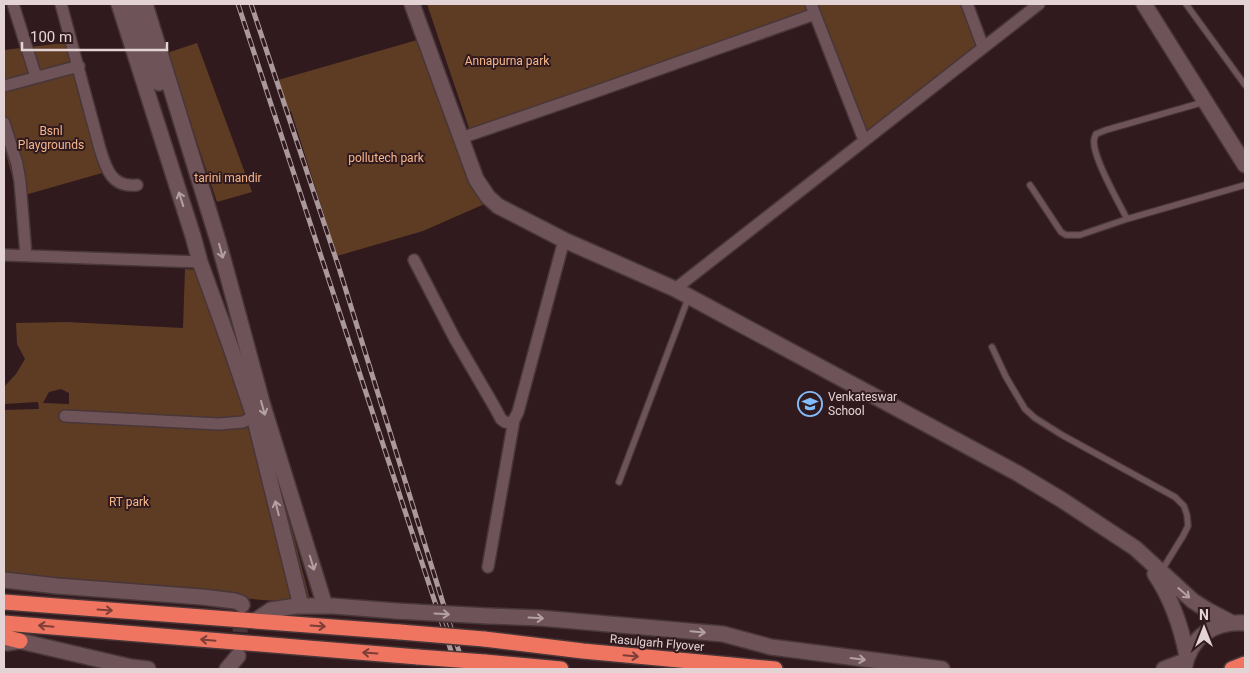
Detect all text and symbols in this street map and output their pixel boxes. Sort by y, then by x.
scale bar [22,20,168,52]
text: 100 m [30,28,72,46]
park label: Annapurna park [465,54,550,68]
park label: Bsnl Playgrounds [18,124,84,152]
park label: pollutech park [348,151,425,165]
park label: tarini mandir [194,171,262,185]
one-way arrow [176,192,186,208]
one-way arrow [217,243,226,259]
place label: Venkateswar School [828,390,897,418]
school or university icon: Venkateswar School [797,391,823,417]
one-way arrow [259,400,269,416]
park label: RT park [109,495,150,509]
one-way arrow [272,500,281,516]
one-way arrow [307,555,317,571]
one-way arrow [1177,587,1190,598]
north arrow [1179,603,1229,653]
one-way arrow [96,605,112,614]
text: N [1199,607,1209,623]
one-way arrow [433,609,449,618]
one-way arrow [528,614,544,623]
one-way arrow [310,621,326,630]
one-way arrow [38,622,54,631]
one-way arrow [690,627,706,636]
street label: Rasulgarh Flyover [609,632,705,654]
one-way arrow [200,635,216,644]
one-way arrow [362,648,378,658]
one-way arrow [623,651,639,660]
one-way arrow [850,654,866,664]

